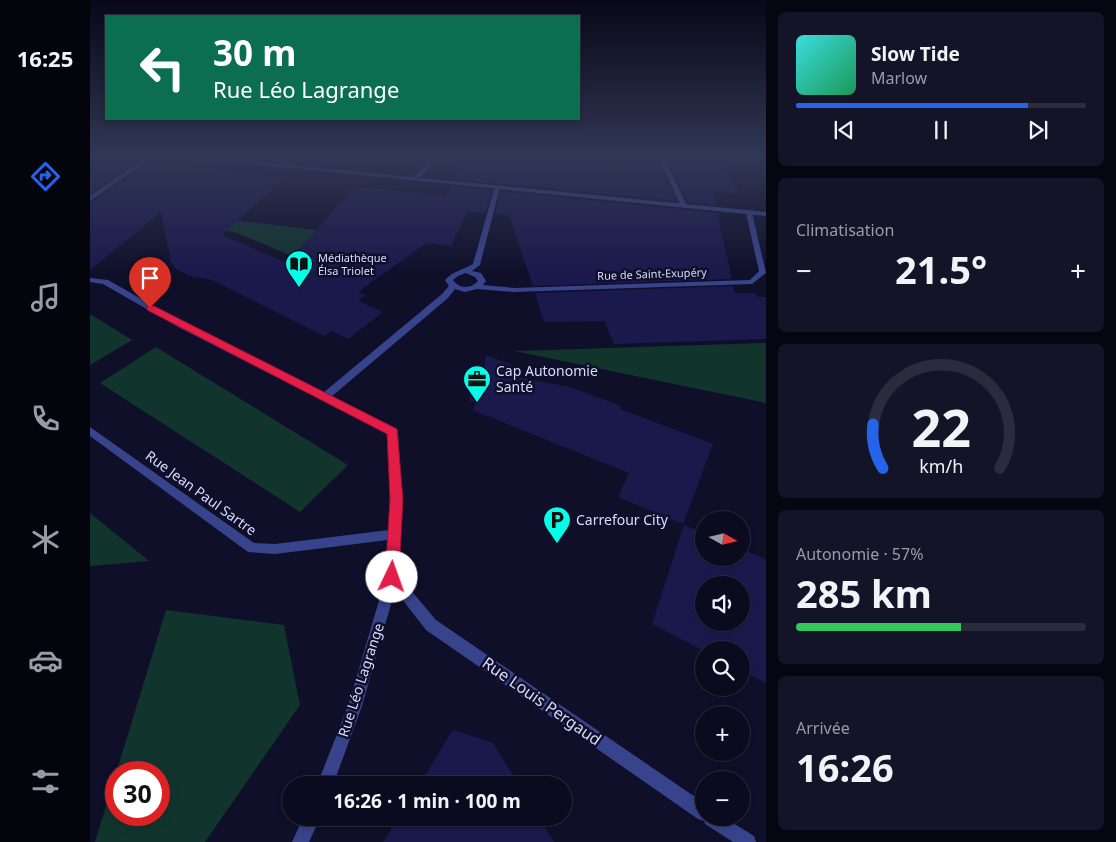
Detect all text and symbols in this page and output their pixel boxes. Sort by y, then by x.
text: 30 m [213,29,296,76]
icon: left [130,35,195,100]
text: Slow Tide [871,41,960,67]
text: 16:25 [17,43,73,73]
text: Marlow [871,67,927,89]
text: Rue Léo Lagrange [213,74,399,104]
icon: previous [830,116,858,144]
icon: pause [927,116,955,144]
icon: next [1024,116,1052,144]
icon: directions [28,159,63,194]
text: Climatisation [796,219,894,241]
text: 21.5° [895,243,987,295]
library icon: Médiathèque Élsa Triolet [284,249,314,288]
place label: Médiathèque Élsa Triolet [318,250,387,278]
text: − [796,251,812,289]
text: + [1070,251,1086,289]
pin [129,257,171,308]
icon: arrive [136,264,164,292]
street label: Rue de Saint-Exupéry [597,264,707,283]
icon: music [28,280,63,315]
place label: Cap Autonomie Santé [496,361,598,396]
office icon: Cap Autonomie Santé [462,364,492,403]
text: 22 [911,391,971,462]
icon: phone [28,401,63,436]
street label: Rue Jean Paul Sartre [142,446,261,539]
text: km/h [919,454,963,478]
parking icon: Carrefour City [542,505,572,544]
place label: Carrefour City [576,510,669,529]
north arrow [695,511,750,566]
map controls [695,511,750,826]
icon: climate [28,522,63,557]
text: Autonomie · 57% [796,543,923,565]
position arrow [365,550,417,602]
text: 285 km [796,567,932,619]
button: sound [695,576,750,631]
street label: Rue Léo Lagrange [333,620,388,739]
button: search [695,641,750,696]
icon: car [28,643,63,678]
street label: Rue Louis Pergaud [478,652,606,750]
button: + [695,706,750,761]
text: Arrivée [796,717,850,739]
text: 16:26 [796,741,894,793]
speed limit sign: 30 [105,761,170,826]
icon: filters [28,764,63,799]
button: − [695,771,750,826]
text: 16:26 · 1 min · 100 m [333,788,521,814]

